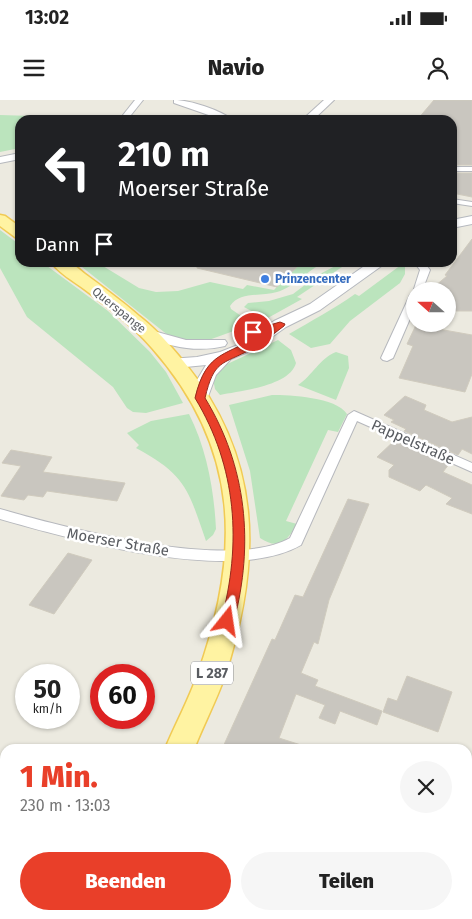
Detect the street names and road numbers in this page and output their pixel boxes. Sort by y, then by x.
street label: Querspange [89,284,149,336]
street label: Pappelstraße [369,416,457,468]
street label: Moerser Straße [66,524,170,560]
road number: L 287 [191,662,233,684]

